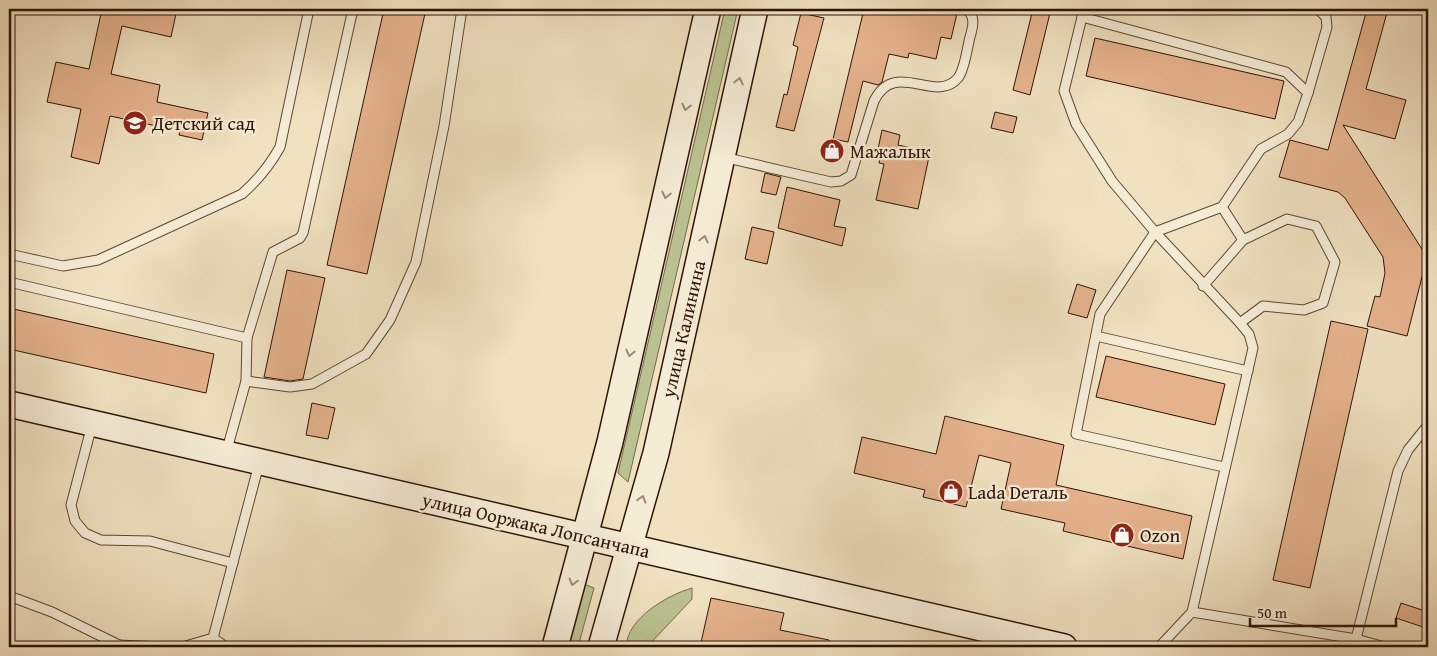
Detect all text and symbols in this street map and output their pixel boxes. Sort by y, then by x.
one-way arrow [734,76,744,85]
one-way arrow [681,103,692,112]
place label: Детский сад [151,109,255,137]
school or university icon: Детский сад [122,110,148,136]
place label: Мажалык [850,137,931,165]
shop icon: Мажалык [819,138,845,164]
one-way arrow [661,190,672,199]
one-way arrow [698,235,709,244]
street label: улица Калинина [653,257,712,401]
one-way arrow [625,349,636,358]
place label: Lada Dеталь [968,478,1068,506]
shop icon: Lada Dеталь [938,479,964,505]
street label: улица Ооржака Лопсанчапа [418,485,653,565]
one-way arrow [637,496,647,504]
place label: Ozon [1140,521,1181,549]
shop icon: Ozon [1109,522,1135,548]
one-way arrow [568,578,578,586]
scale bar [1250,596,1396,628]
text: 50 m [1257,602,1288,623]

